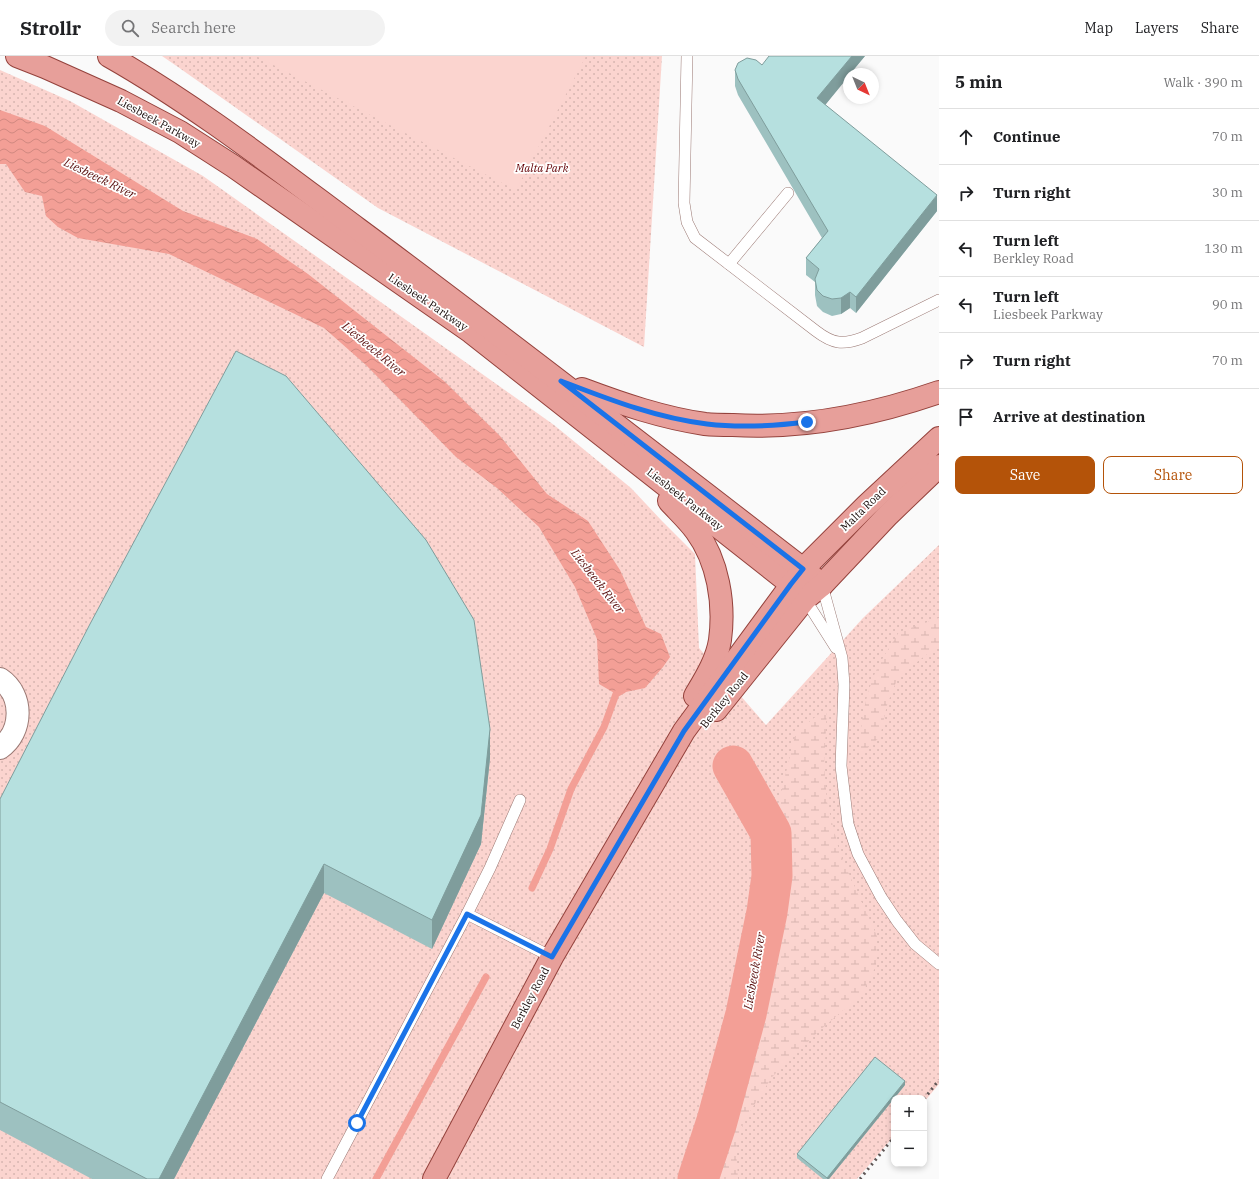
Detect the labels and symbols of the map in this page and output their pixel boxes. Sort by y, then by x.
north arrow [843,68,879,104]
street label: Liesbeek Parkway [115,93,203,151]
water label: Liesbeeck River [61,154,139,202]
park label: Malta Park [515,161,569,175]
street label: Liesbeek Parkway [386,270,471,334]
water label: Liesbeeck River [339,318,409,380]
route end [798,413,816,431]
street label: Liesbeek Parkway [644,465,726,533]
street label: Malta Road [837,484,889,534]
water label: Liesbeeck River [567,545,628,617]
street label: Berkley Road [697,669,751,731]
water label: Liesbeeck River [740,931,768,1012]
street label: Berkley Road [508,964,552,1031]
route start [348,1114,366,1132]

